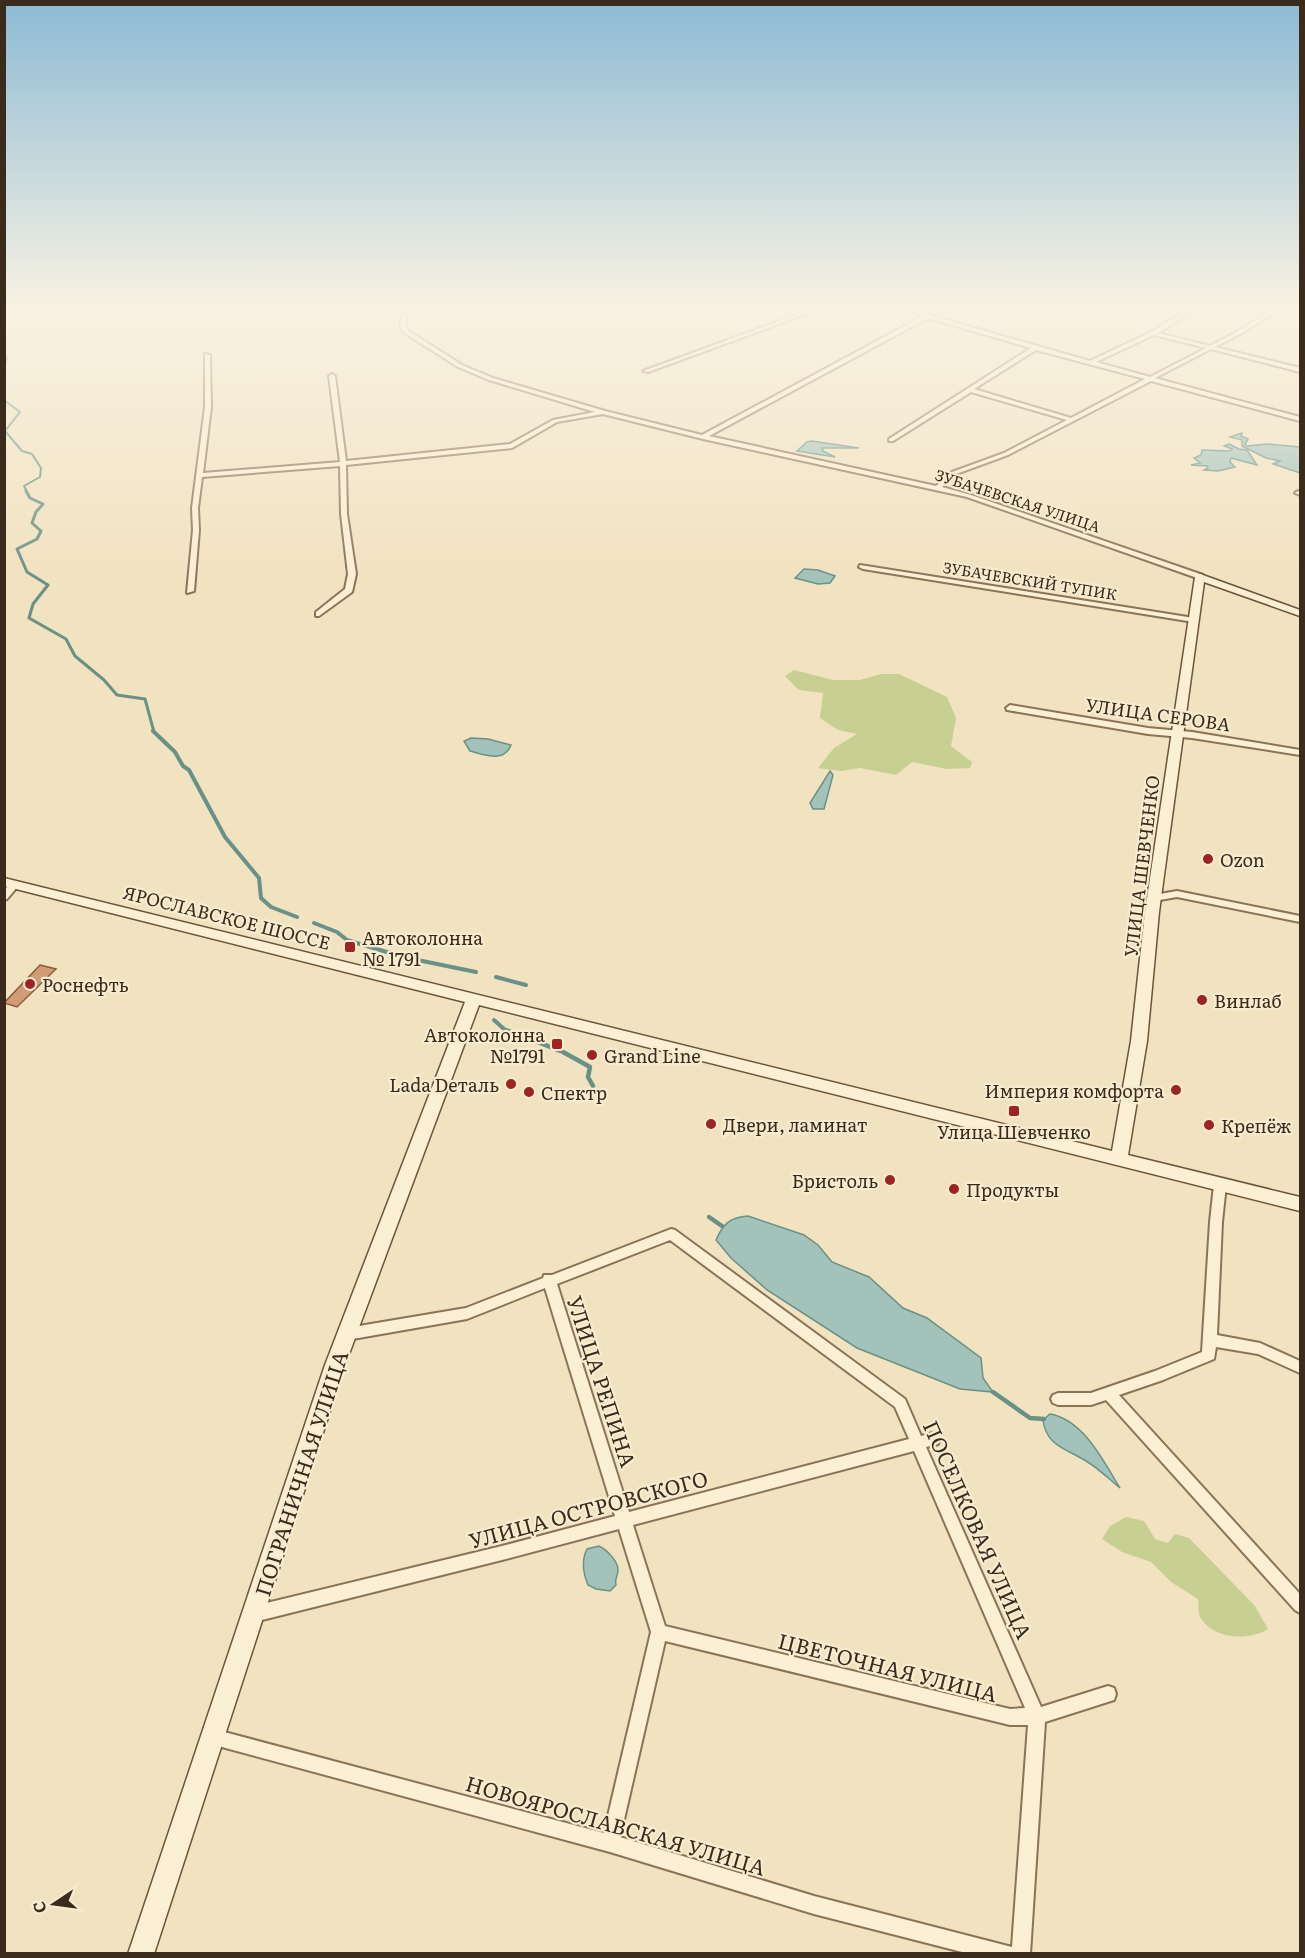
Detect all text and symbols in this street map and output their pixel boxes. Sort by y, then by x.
street label: ЗУБАЧЕВСКАЯ УЛИЦА [933,462,1103,538]
street label: ЗУБАЧЕВСКИЙ ТУПИК [942,555,1119,605]
street label: УЛИЦА СЕРОВА [1084,690,1232,738]
street label: УЛИЦА ШЕВЧЕНКО [1116,774,1166,958]
place label: Ozon [1220,846,1265,873]
marker: Ozon [1201,852,1215,866]
street label: ЯРОСЛАВСКОЕ ШОССЕ [120,878,334,956]
place label: Автоколонна № 1791 [362,924,483,972]
marker: Автоколонна № 1791 [343,940,357,954]
place label: Роснефть [42,971,129,998]
marker: Роснефть [23,977,37,991]
place label: Винлаб [1214,987,1282,1014]
marker: Винлаб [1195,993,1209,1007]
place label: Автоколонна №1791 [424,1021,545,1069]
marker: Автоколонна №1791 [550,1037,564,1051]
place label: Grand Line [604,1042,701,1069]
marker: Grand Line [585,1048,599,1062]
place label: Lada Dеталь [389,1071,499,1098]
marker: Lada Dеталь [504,1077,518,1091]
place label: Империя комфорта [985,1077,1164,1104]
place label: Спектр [541,1079,607,1106]
marker: Империя комфорта [1169,1083,1183,1097]
marker: Спектр [522,1085,536,1099]
marker: Улица Шевченко [1007,1104,1021,1118]
place label: Двери, ламинат [723,1111,868,1138]
place label: Крепёж [1221,1112,1292,1139]
marker: Двери, ламинат [704,1117,718,1131]
place label: Улица Шевченко [937,1118,1091,1145]
marker: Крепёж [1202,1118,1216,1132]
place label: Бристоль [792,1167,878,1194]
marker: Бристоль [883,1173,897,1187]
place label: Продукты [966,1176,1059,1203]
marker: Продукты [947,1182,961,1196]
street label: УЛИЦА РЕПИНА [561,1291,646,1471]
street label: ПОГРАНИЧНАЯ УЛИЦА [246,1346,355,1600]
street label: ПОСЕЛКОВАЯ УЛИЦА [917,1415,1041,1644]
street label: УЛИЦА ОСТРОВСКОГО [465,1461,711,1555]
street label: ЦВЕТОЧНАЯ УЛИЦА [775,1624,1001,1708]
street label: НОВОЯРОСЛАВСКАЯ УЛИЦА [462,1766,770,1882]
north arrow [24,1874,84,1934]
text: С [25,1899,51,1916]

